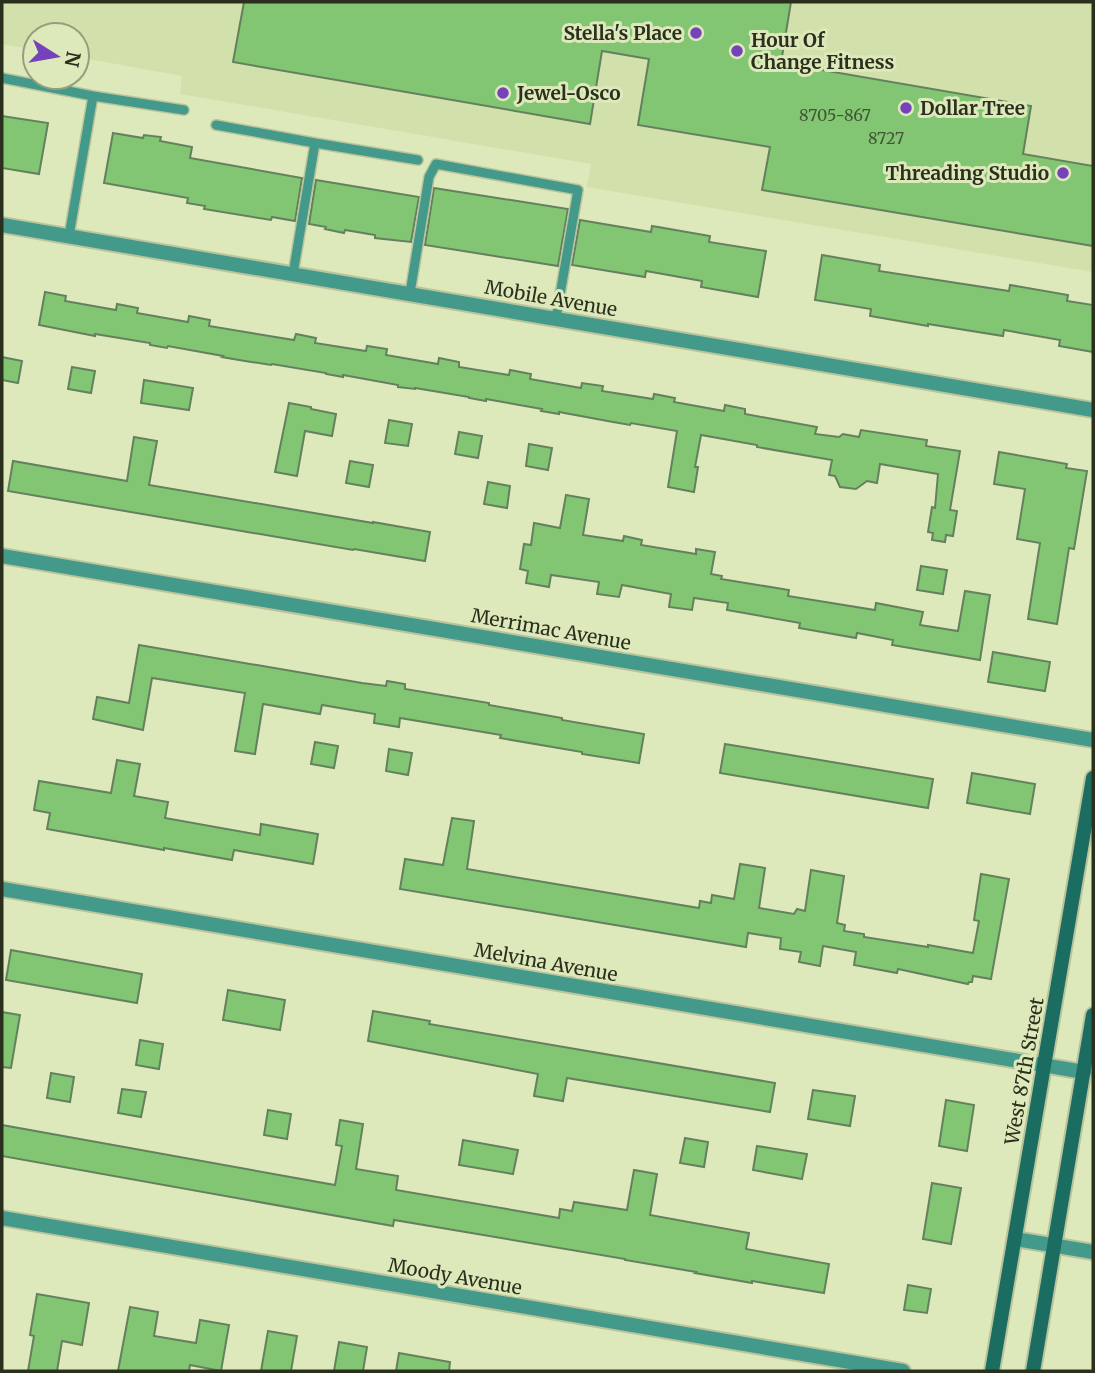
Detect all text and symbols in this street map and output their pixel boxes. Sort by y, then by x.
north arrow [21,21,91,91]
place label: Stella's Place [564,21,682,45]
marker: Stella's Place [688,25,704,41]
place label: Hour Of Change Fitness [751,28,895,74]
marker: Hour Of Change Fitness [729,43,745,59]
text: N [59,50,86,69]
place label: Jewel-Osco [516,81,621,105]
marker: Jewel-Osco [495,85,511,101]
place label: Dollar Tree [920,96,1025,120]
marker: Dollar Tree [898,100,914,116]
house number: 8705-867 [799,105,871,125]
house number: 8727 [868,128,904,148]
place label: Threading Studio [886,161,1049,185]
marker: Threading Studio [1055,165,1071,181]
street label: Mobile Avenue [483,275,619,321]
street label: Merrimac Avenue [469,603,633,655]
street label: Melvina Avenue [472,938,620,986]
street label: West 87th Street [999,995,1049,1148]
street label: Moody Avenue [386,1252,524,1300]

